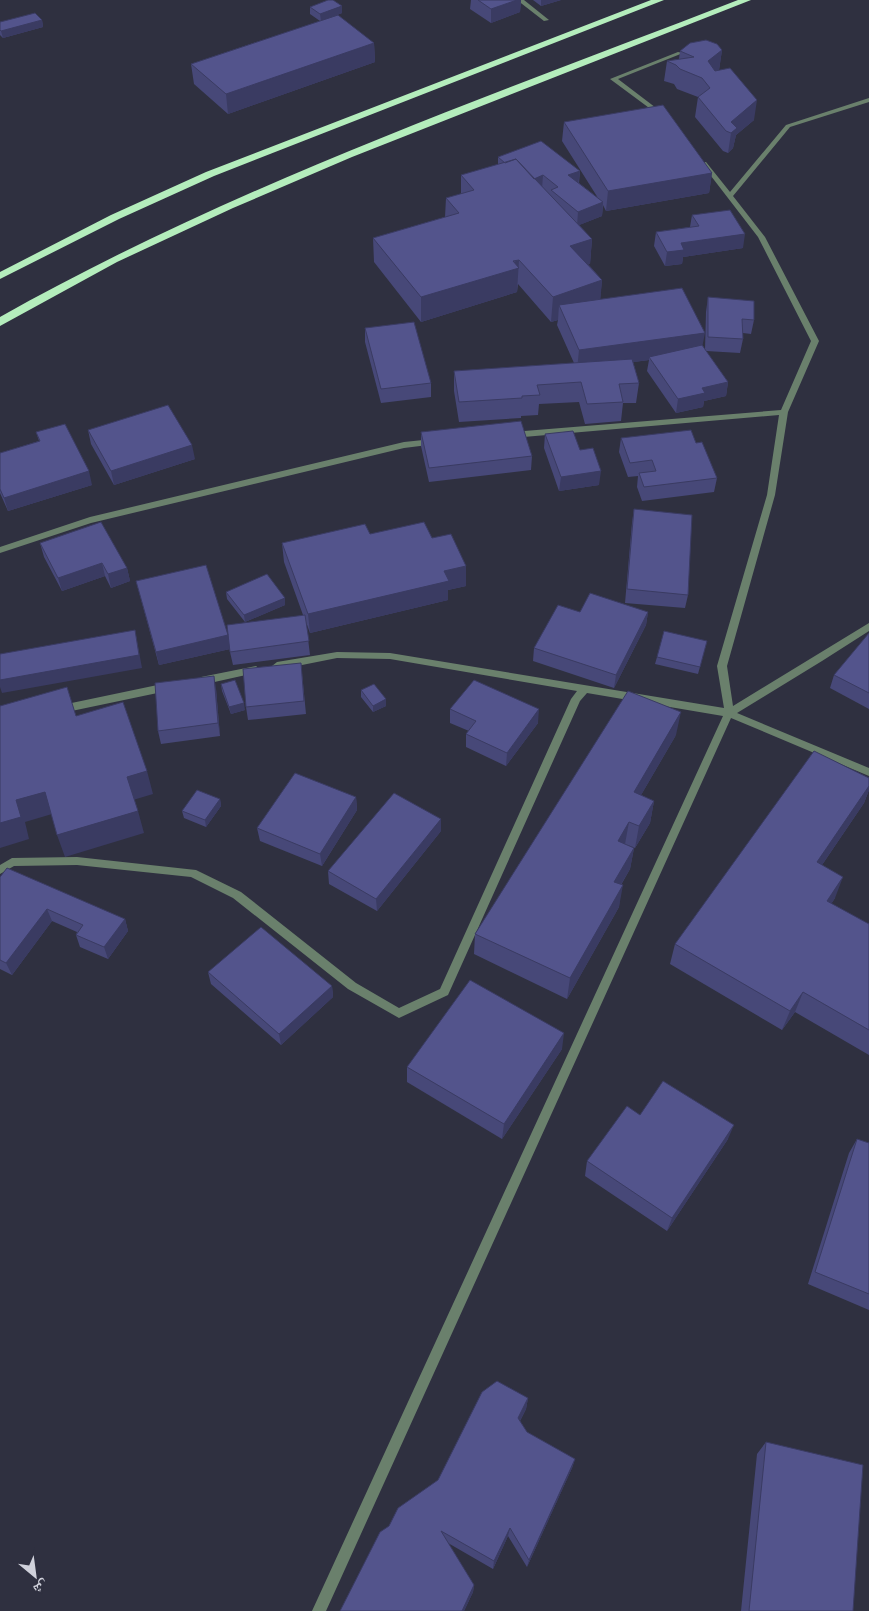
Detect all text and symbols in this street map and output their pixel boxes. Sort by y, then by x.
north arrow [10,1551,60,1601]
text: ش [30,1576,52,1599]

